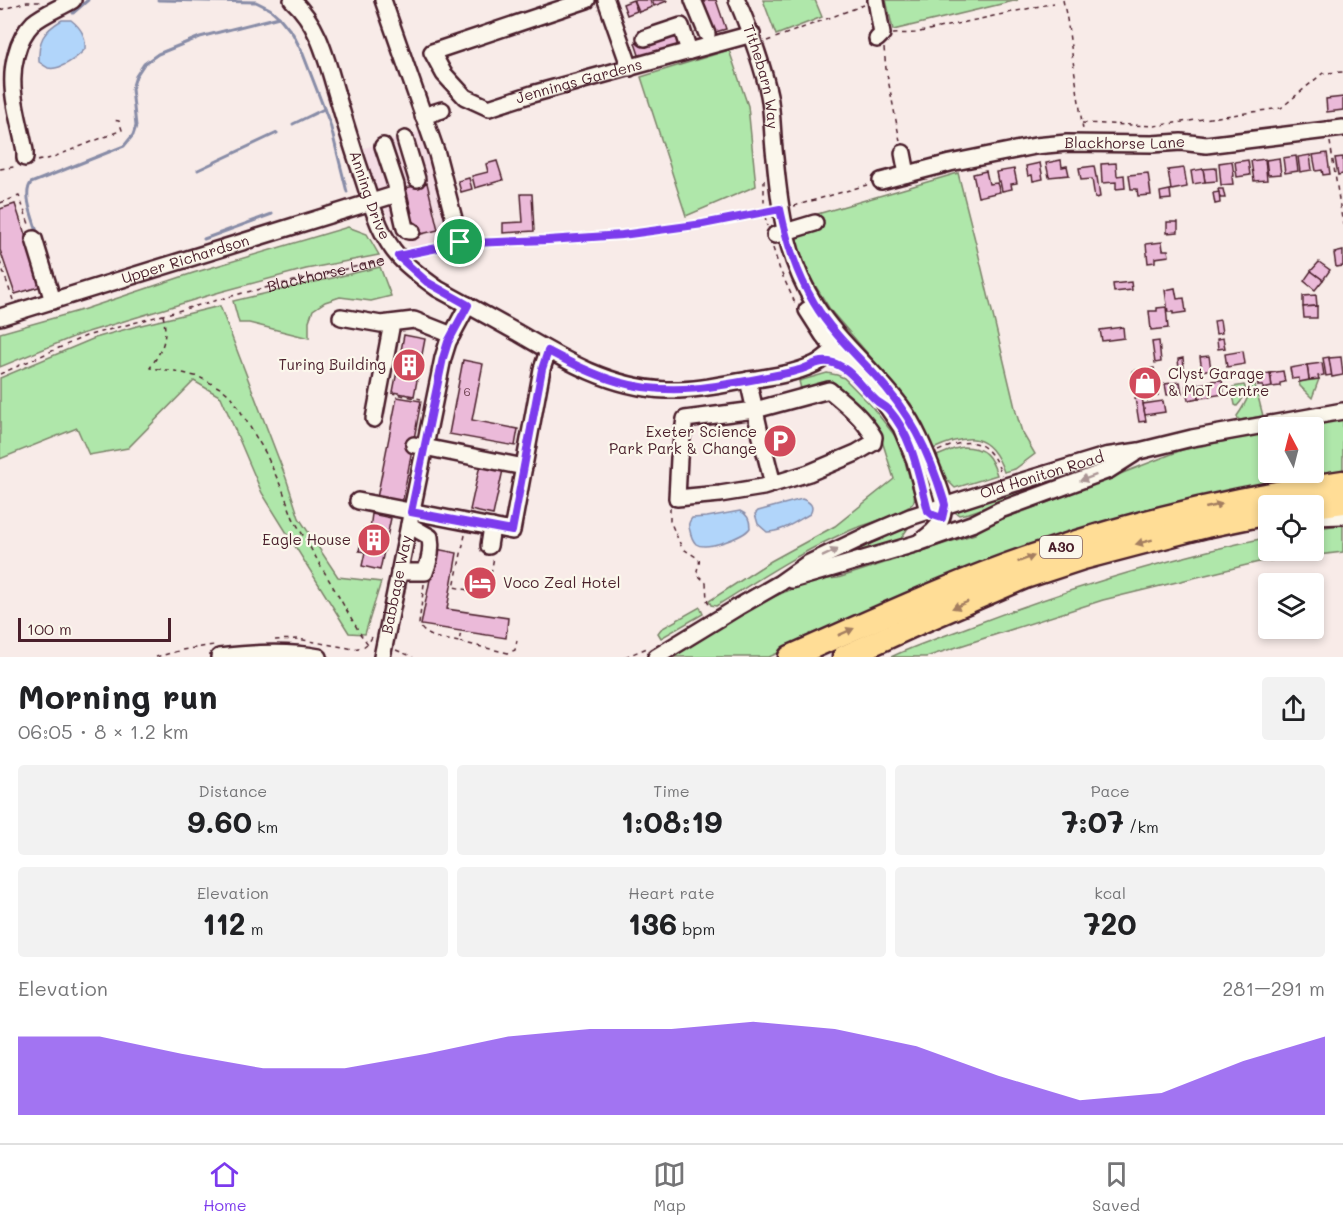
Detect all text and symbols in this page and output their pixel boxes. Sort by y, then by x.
street label: Tithebarn Way [739,21,784,130]
street label: Jennings Gardens [513,53,644,108]
street label: Blackhorse Lane [1065,131,1186,153]
street label: Anning Drive [345,148,396,243]
pin [434,216,485,267]
icon: arrive [443,225,476,258]
street label: Upper Richardson [119,229,251,288]
street label: Blackhorse Lane [265,249,387,296]
building icon: Turing Building [391,347,427,383]
place label: Turing Building [279,354,386,374]
place label: Clyst Garage & MoT Centre [1168,363,1269,400]
shop icon: Clyst Garage & MoT Centre [1127,365,1163,401]
house number: 6 [463,383,471,399]
north arrow [1258,417,1324,483]
map controls [1258,417,1324,639]
place label: Exeter Science Park Park & Change [609,421,757,458]
parking icon: Exeter Science Park Park & Change [762,423,798,459]
street label: Old Honiton Road [977,446,1106,503]
one-way arrow [1079,474,1097,483]
button: locate [1258,495,1324,561]
one-way arrow [1204,501,1223,510]
building icon: Eagle House [356,522,392,558]
place label: Eagle House [262,529,351,549]
street label: Babbage Way [376,533,416,635]
road number: A30 [1040,536,1082,558]
one-way arrow [1135,537,1153,547]
one-way arrow [821,548,838,557]
one-way arrow [1017,553,1035,563]
hotel icon: Voco Zeal Hotel [462,565,498,601]
place label: Voco Zeal Hotel [503,572,621,592]
button: layers [1258,573,1324,639]
one-way arrow [950,600,968,610]
scale bar [18,615,171,642]
text: 100 m [27,618,72,639]
one-way arrow [837,628,854,637]
text: Morning run [18,674,218,717]
button: share [1262,677,1325,740]
text: 06:05 · 8 × 1.2 km [18,718,189,744]
text: Distance [198,780,267,801]
text: Time [653,780,690,801]
text: Pace [1091,780,1130,801]
text: 9.60 [187,801,252,841]
text: 1:08:19 [621,801,722,841]
text: 7:07 [1062,801,1124,841]
text: km [252,816,278,837]
text: /km [1124,816,1159,837]
text: Elevation [197,882,269,903]
text: Heart rate [628,882,715,903]
text: kcal [1094,882,1126,903]
text: 112 [202,903,246,943]
text: 136 [628,903,677,943]
text: 720 [1084,903,1137,943]
text: m [246,918,263,939]
text: bpm [677,918,715,939]
text: Elevation [18,975,108,1001]
text: 281–291 m [1222,975,1325,1001]
tab: Home [203,1158,247,1215]
tab: Map [653,1158,686,1215]
tab: Saved [1092,1158,1140,1215]

